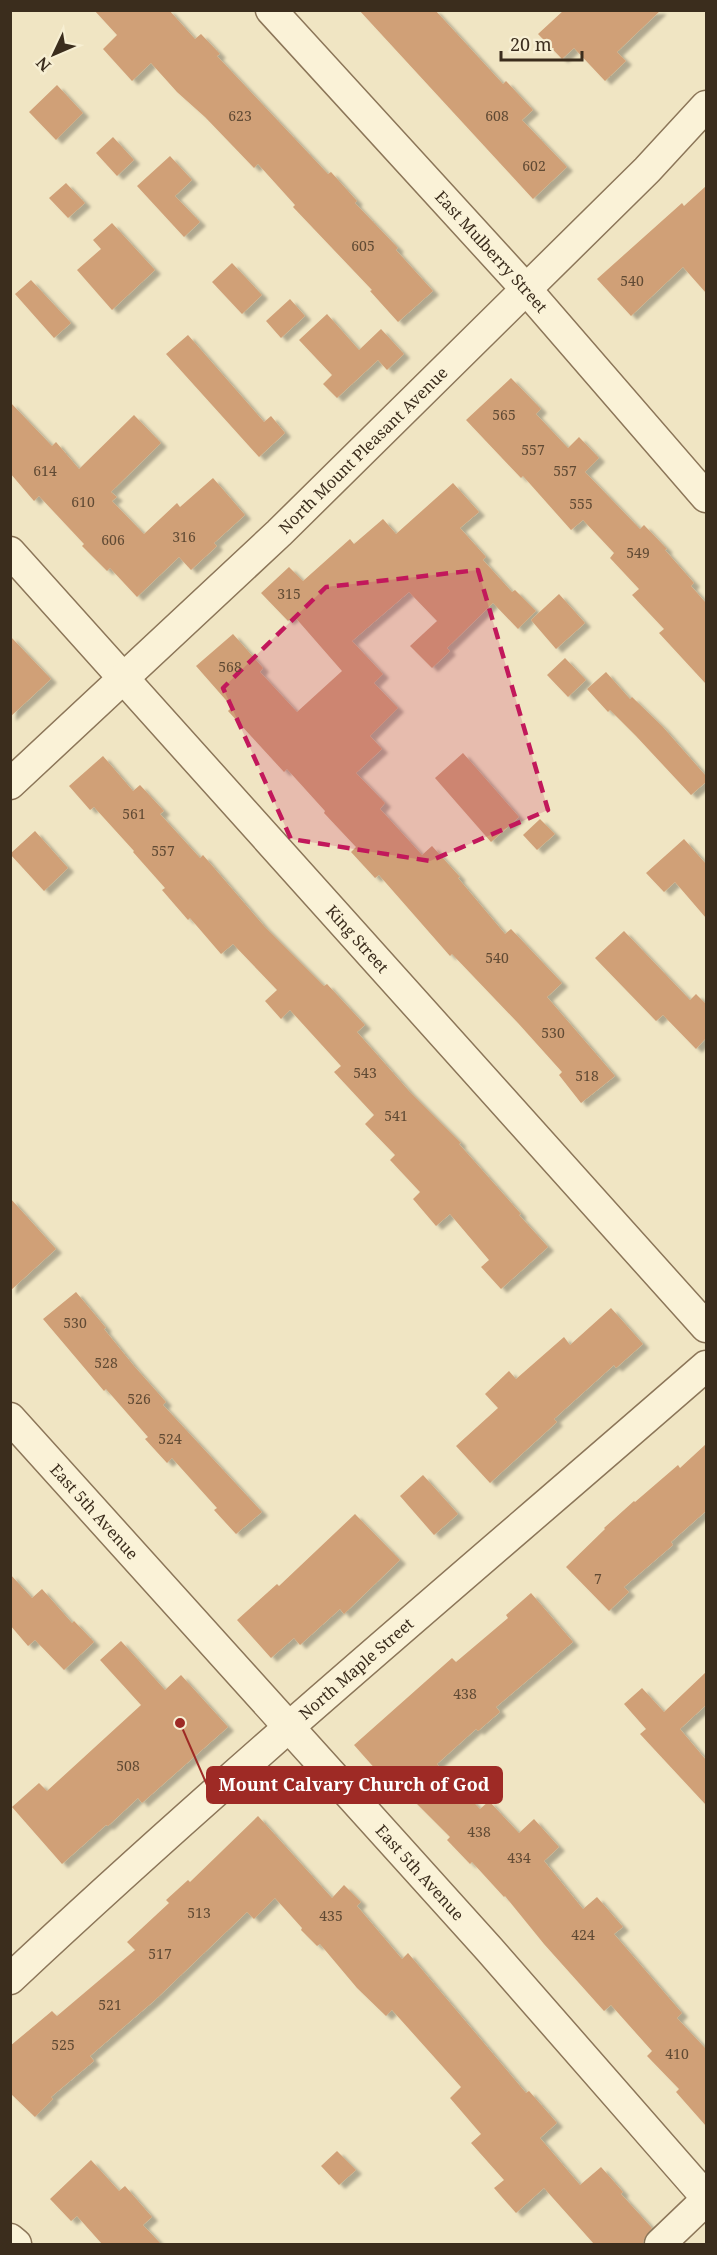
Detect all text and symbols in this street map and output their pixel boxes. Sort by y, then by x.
north arrow [24,24,84,84]
scale bar [501,24,582,62]
text: 20 m [510,32,552,56]
text: N [31,52,56,77]
house number: 623 [228,106,252,125]
house number: 608 [485,106,509,125]
house number: 602 [522,156,546,175]
street label: East Mulberry Street [430,186,553,317]
house number: 605 [351,236,375,255]
house number: 540 [620,271,644,290]
street label: North Mount Pleasant Avenue [274,362,452,538]
house number: 565 [492,405,516,424]
house number: 557 [521,440,545,459]
house number: 614 [33,461,57,480]
house number: 557 [553,461,577,480]
house number: 610 [71,492,95,511]
house number: 555 [569,494,593,513]
house number: 316 [172,527,196,546]
house number: 606 [101,530,125,549]
house number: 549 [626,543,650,562]
house number: 315 [277,584,301,603]
house number: 568 [218,657,242,676]
house number: 561 [122,804,146,823]
house number: 557 [151,841,175,860]
street label: King Street [321,900,394,978]
house number: 540 [485,948,509,967]
house number: 530 [541,1023,565,1042]
house number: 543 [353,1063,377,1082]
house number: 518 [575,1066,599,1085]
house number: 541 [384,1106,408,1125]
house number: 530 [63,1313,87,1332]
house number: 528 [94,1353,118,1372]
house number: 526 [127,1389,151,1408]
house number: 524 [158,1429,182,1448]
street label: East 5th Avenue [45,1459,143,1564]
house number: 7 [594,1569,602,1588]
street label: North Maple Street [294,1612,418,1724]
house number: 438 [453,1684,477,1703]
house number: 508 [116,1756,140,1775]
callout: Mount Calvary Church of God [207,1767,502,1803]
text: Mount Calvary Church of God [219,1772,490,1796]
street label: East 5th Avenue [371,1820,469,1925]
house number: 438 [467,1822,491,1841]
house number: 434 [507,1848,531,1867]
house number: 513 [187,1903,211,1922]
house number: 435 [319,1906,343,1925]
house number: 424 [571,1925,595,1944]
house number: 517 [148,1944,172,1963]
house number: 521 [98,1995,122,2014]
house number: 525 [51,2035,75,2054]
house number: 410 [665,2044,689,2063]

